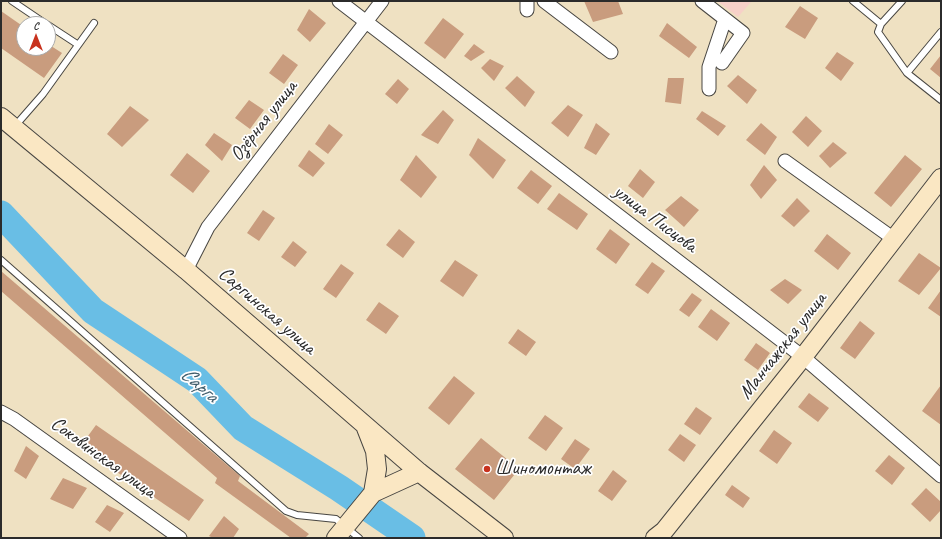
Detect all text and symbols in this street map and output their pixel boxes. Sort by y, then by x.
north arrow [16,16,56,56]
text: С [33,18,39,32]
street label: Озёрная улица [225,76,303,166]
street label: улица Писцова [608,180,702,258]
street label: Саргинская улица [213,262,321,360]
street label: Манчажская улица [734,288,832,404]
water label: Сарга [175,362,223,408]
street label: Соковинская улица [46,412,160,504]
place label: Шиномонтаж [495,457,591,481]
marker: Шиномонтаж [482,464,492,474]

